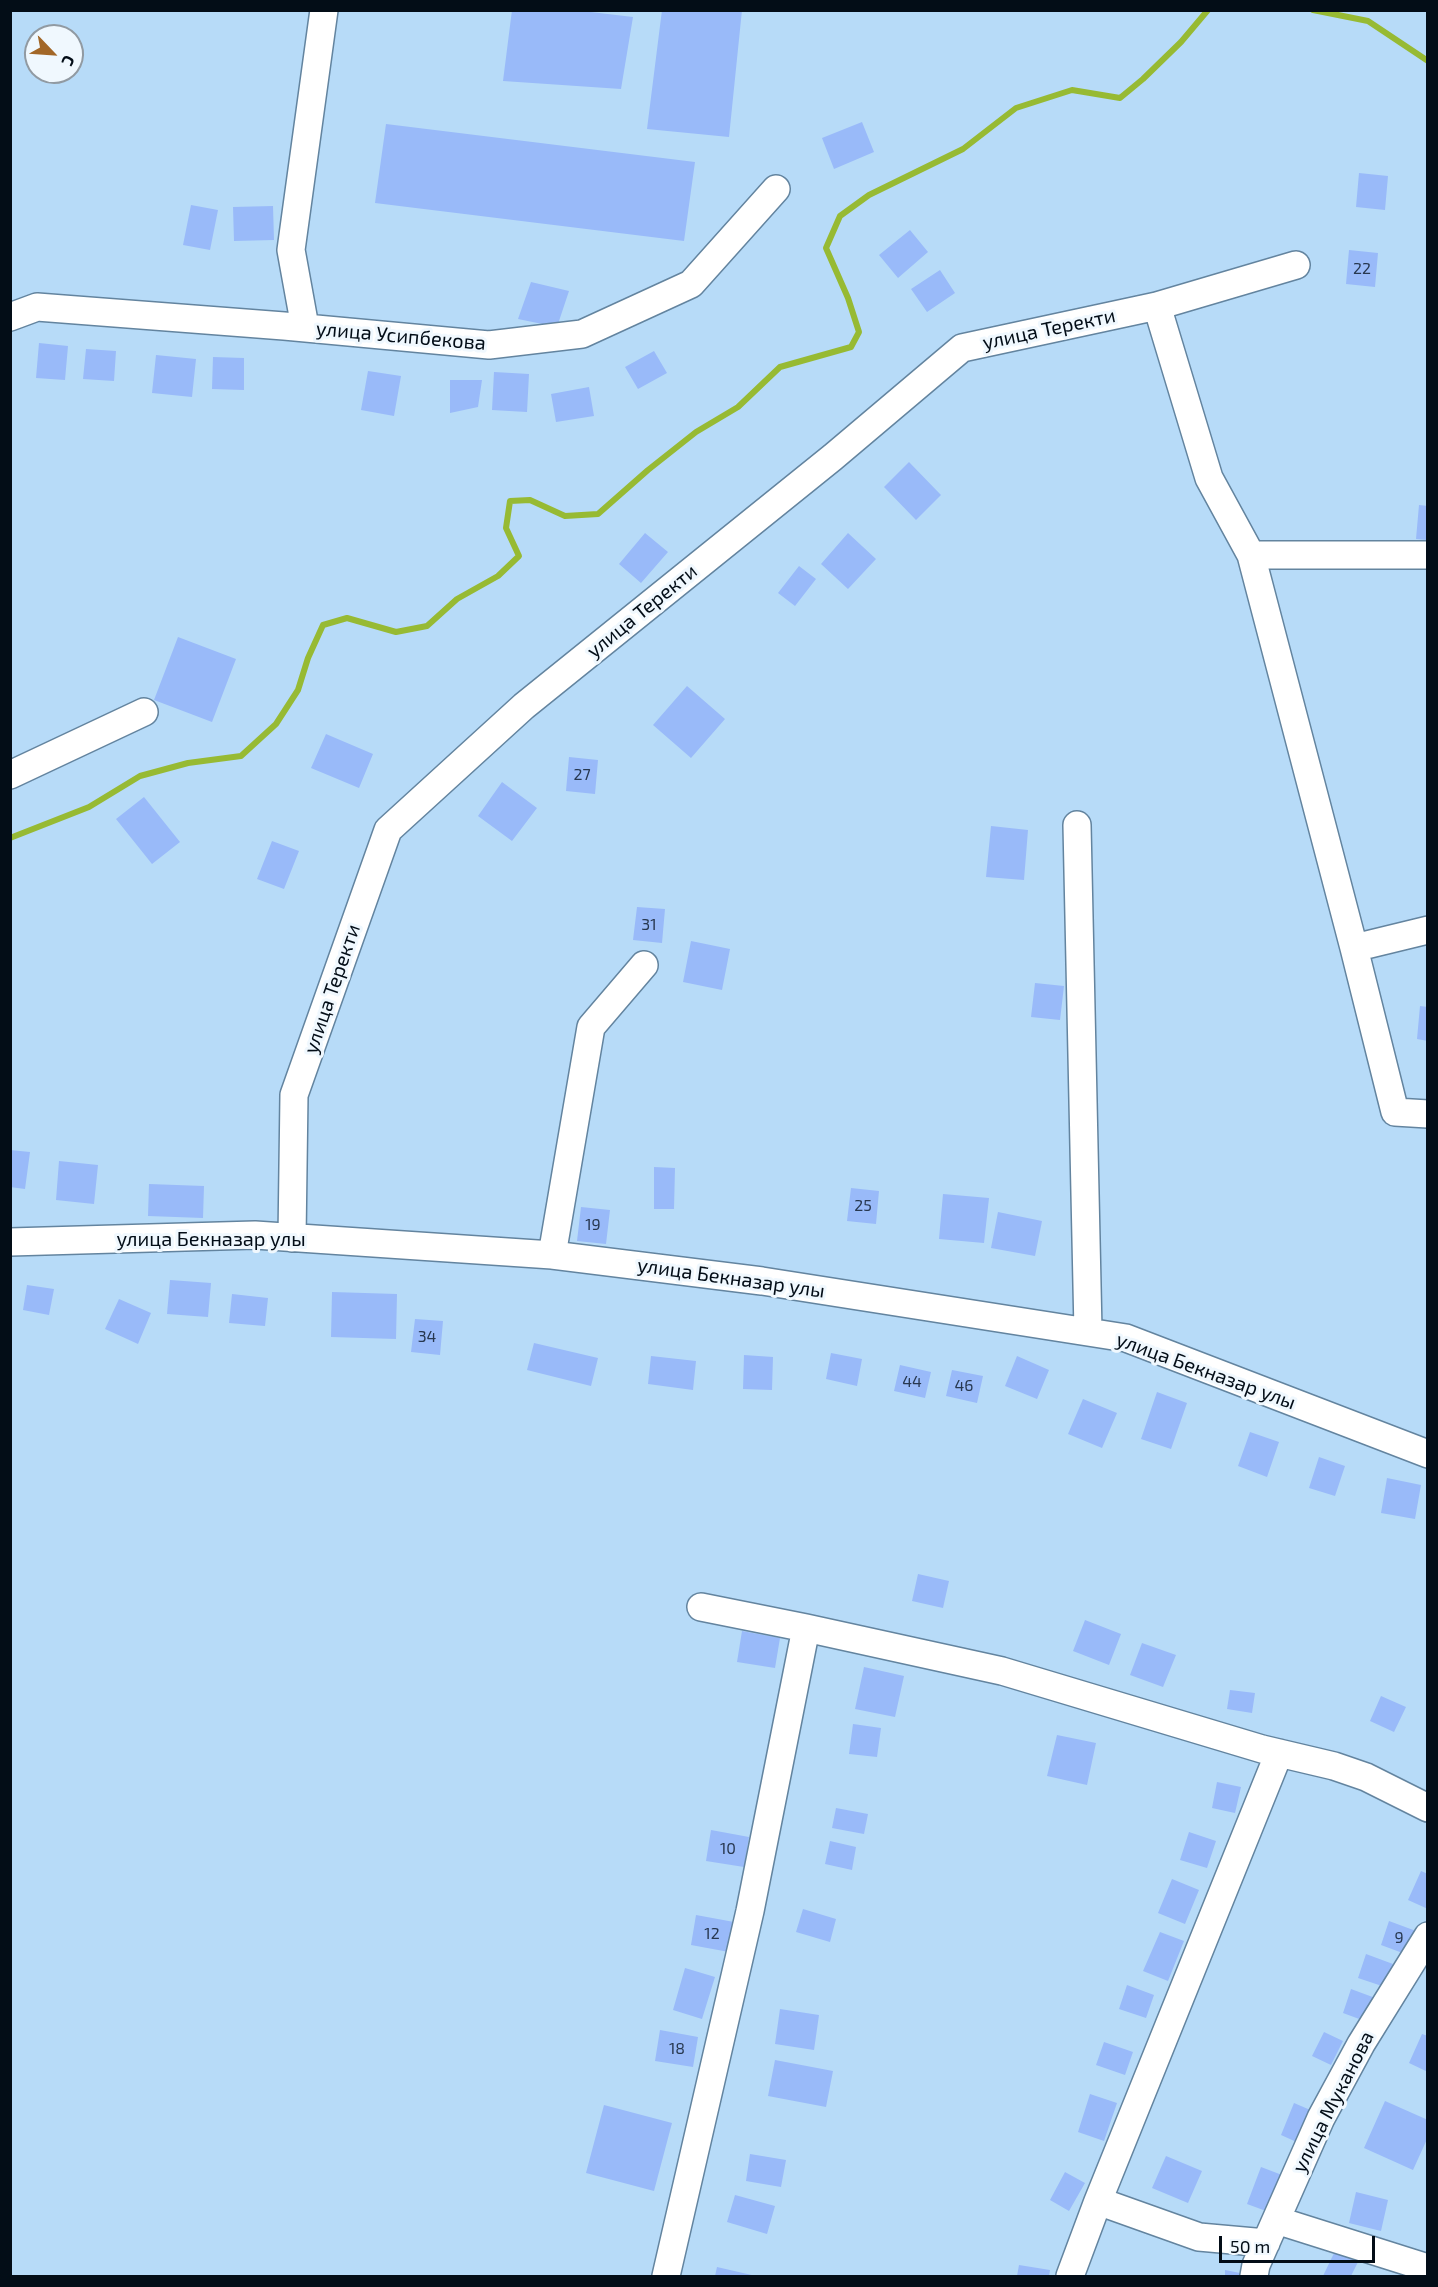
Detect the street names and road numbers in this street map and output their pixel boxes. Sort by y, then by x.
street label: улица Теректи [980,303,1118,355]
street label: улица Усипбекова [315,317,487,355]
street label: улица Теректи [582,559,702,663]
street label: улица Теректи [299,921,365,1057]
street label: улица Бекназар улы [116,1227,306,1251]
street label: улица Бекназар улы [636,1253,826,1303]
street label: улица Бекназар улы [1113,1327,1299,1415]
street label: улица Муканова [1287,2027,1379,2177]

